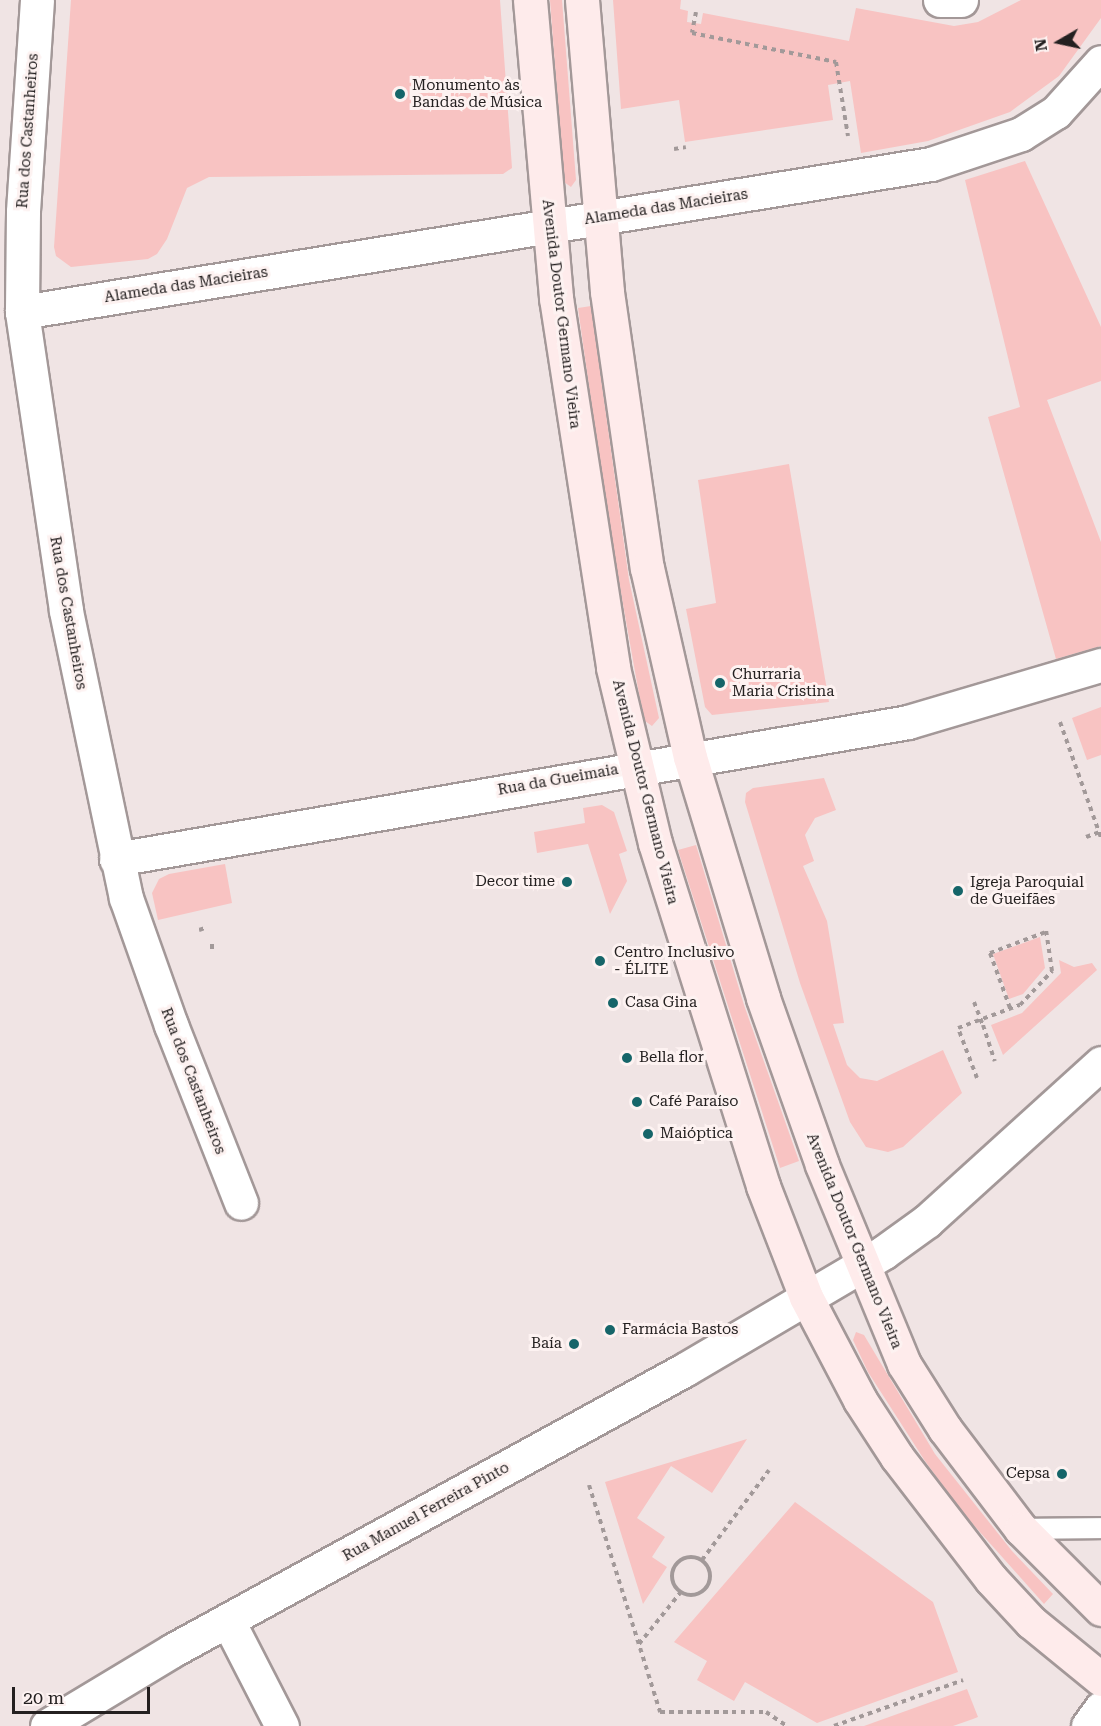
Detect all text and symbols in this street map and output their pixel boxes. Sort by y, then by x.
north arrow [1029,12,1089,72]
text: N [1030,37,1051,52]
street label: Rua dos Castanheiros [14,53,42,209]
place label: Monumento às Bandas de Música [412,76,542,111]
marker: Monumento às Bandas de Música [393,87,407,101]
street label: Alameda das Macieiras [583,185,749,229]
street label: Avenida Doutor Germano Vieira [538,198,584,430]
street label: Alameda das Macieiras [103,263,269,307]
street label: Rua dos Castanheiros [46,535,90,691]
place label: Churraria Maria Cristina [732,665,834,700]
marker: Churraria Maria Cristina [713,676,727,690]
street label: Avenida Doutor Germano Vieira [608,678,682,906]
street label: Rua da Gueimaia [496,761,620,799]
place label: Decor time [475,873,555,891]
place label: Igreja Paroquial de Gueifães [970,873,1084,908]
marker: Decor time [560,875,574,889]
marker: Igreja Paroquial de Gueifães [951,884,965,898]
place label: Centro Inclusivo - ÉLITE [614,943,735,978]
marker: Centro Inclusivo - ÉLITE [591,952,609,970]
place label: Casa Gina [625,994,697,1012]
marker: Casa Gina [606,996,620,1010]
street label: Rua dos Castanheiros [157,1005,229,1157]
place label: Bella flor [639,1049,704,1067]
marker: Bella flor [620,1051,634,1065]
place label: Café Paraíso [649,1093,738,1111]
marker: Café Paraíso [630,1095,644,1109]
place label: Maióptica [660,1125,733,1143]
marker: Maióptica [641,1127,655,1141]
street label: Avenida Doutor Germano Vieira [802,1131,906,1351]
place label: Farmácia Bastos [622,1321,738,1339]
marker: Farmácia Bastos [603,1323,617,1337]
place label: Baía [531,1335,562,1353]
marker: Baía [567,1337,581,1351]
street label: Rua Manuel Ferreira Pinto [340,1459,512,1565]
place label: Cepsa [1006,1465,1050,1483]
marker: Cepsa [1055,1467,1069,1481]
scale bar [15,1675,153,1713]
text: 20 m [23,1687,64,1708]

